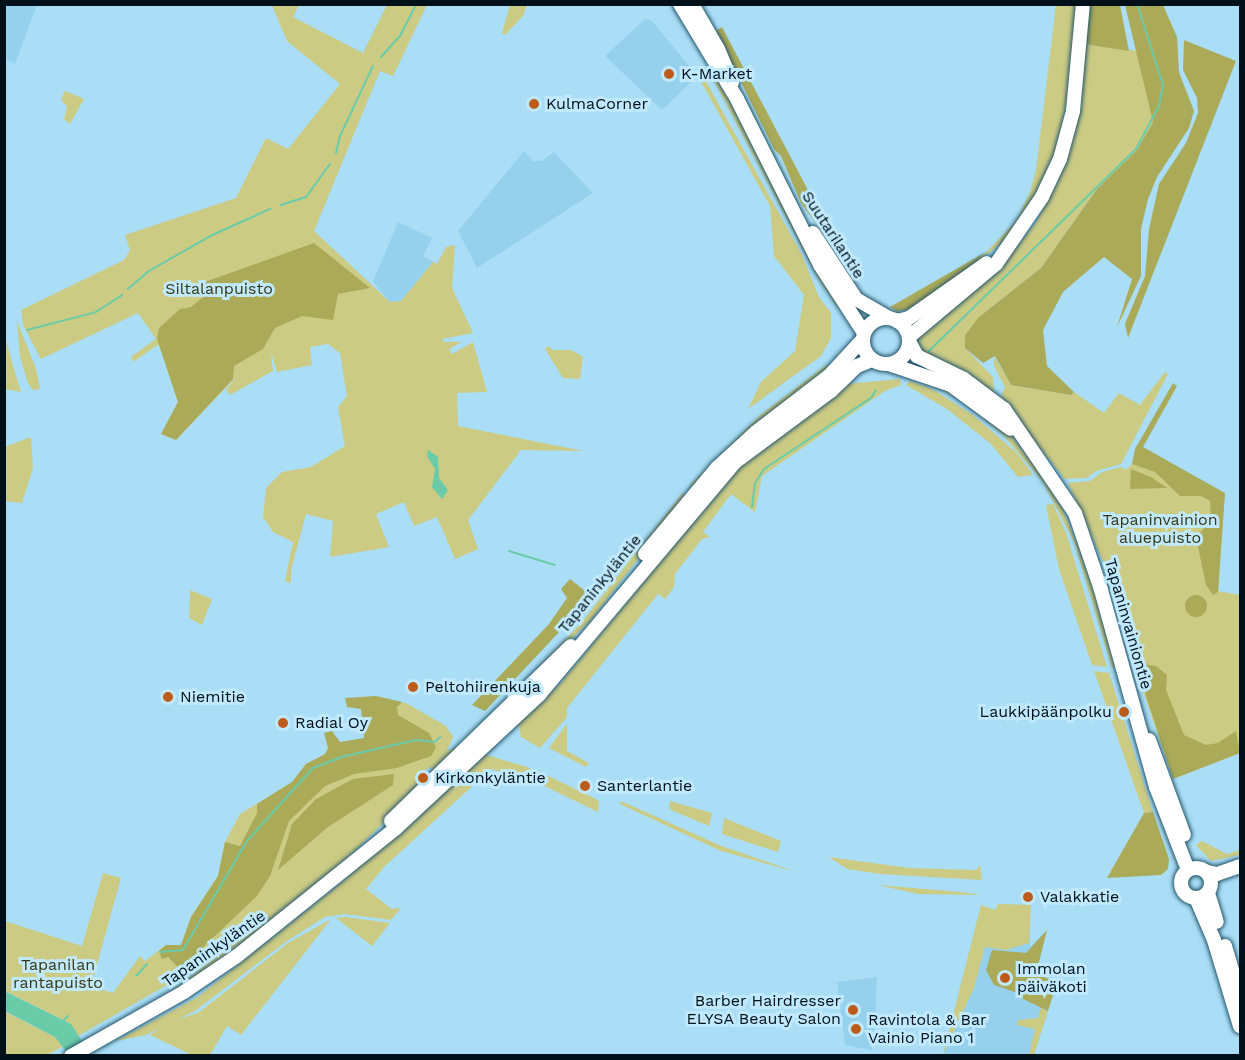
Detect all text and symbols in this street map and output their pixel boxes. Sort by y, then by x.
place label: K-Market [681,64,752,84]
marker: K-Market [662,67,676,81]
place label: KulmaCorner [546,94,648,114]
marker: KulmaCorner [527,97,541,111]
street label: Suutarilantie [798,188,868,282]
park label: Siltalanpuisto [165,279,273,299]
park label: Tapaninvainion aluepuisto [1102,510,1218,548]
street label: Tapaninkyläntie [554,531,646,637]
street label: Tapaninvainiontie [1100,556,1156,692]
place label: Peltohiirenkuja [425,677,541,697]
marker: Peltohiirenkuja [406,680,420,694]
place label: Niemitie [180,687,245,707]
marker: Niemitie [161,690,175,704]
place label: Laukkipäänpolku [980,702,1112,722]
marker: Laukkipäänpolku [1117,705,1131,719]
place label: Radial Oy [295,713,369,733]
marker: Radial Oy [276,716,290,730]
place label: Kirkonkyläntie [435,768,546,788]
marker: Kirkonkyläntie [416,771,430,785]
place label: Santerlantie [597,776,692,796]
marker: Santerlantie [578,779,592,793]
place label: Valakkatie [1040,887,1119,907]
marker: Valakkatie [1021,890,1035,904]
street label: Tapaninkyläntie [159,906,269,992]
park label: Tapanilan rantapuisto [13,955,103,993]
place label: Immolan päiväkoti [1017,959,1087,997]
marker: Immolan päiväkoti [998,971,1012,985]
place label: Barber Hairdresser ELYSA Beauty Salon [686,991,841,1029]
marker: Barber Hairdresser ELYSA Beauty Salon [846,1003,860,1017]
place label: Ravintola & Bar Vainio Piano 1 [868,1010,987,1048]
marker: Ravintola & Bar Vainio Piano 1 [849,1022,863,1036]

